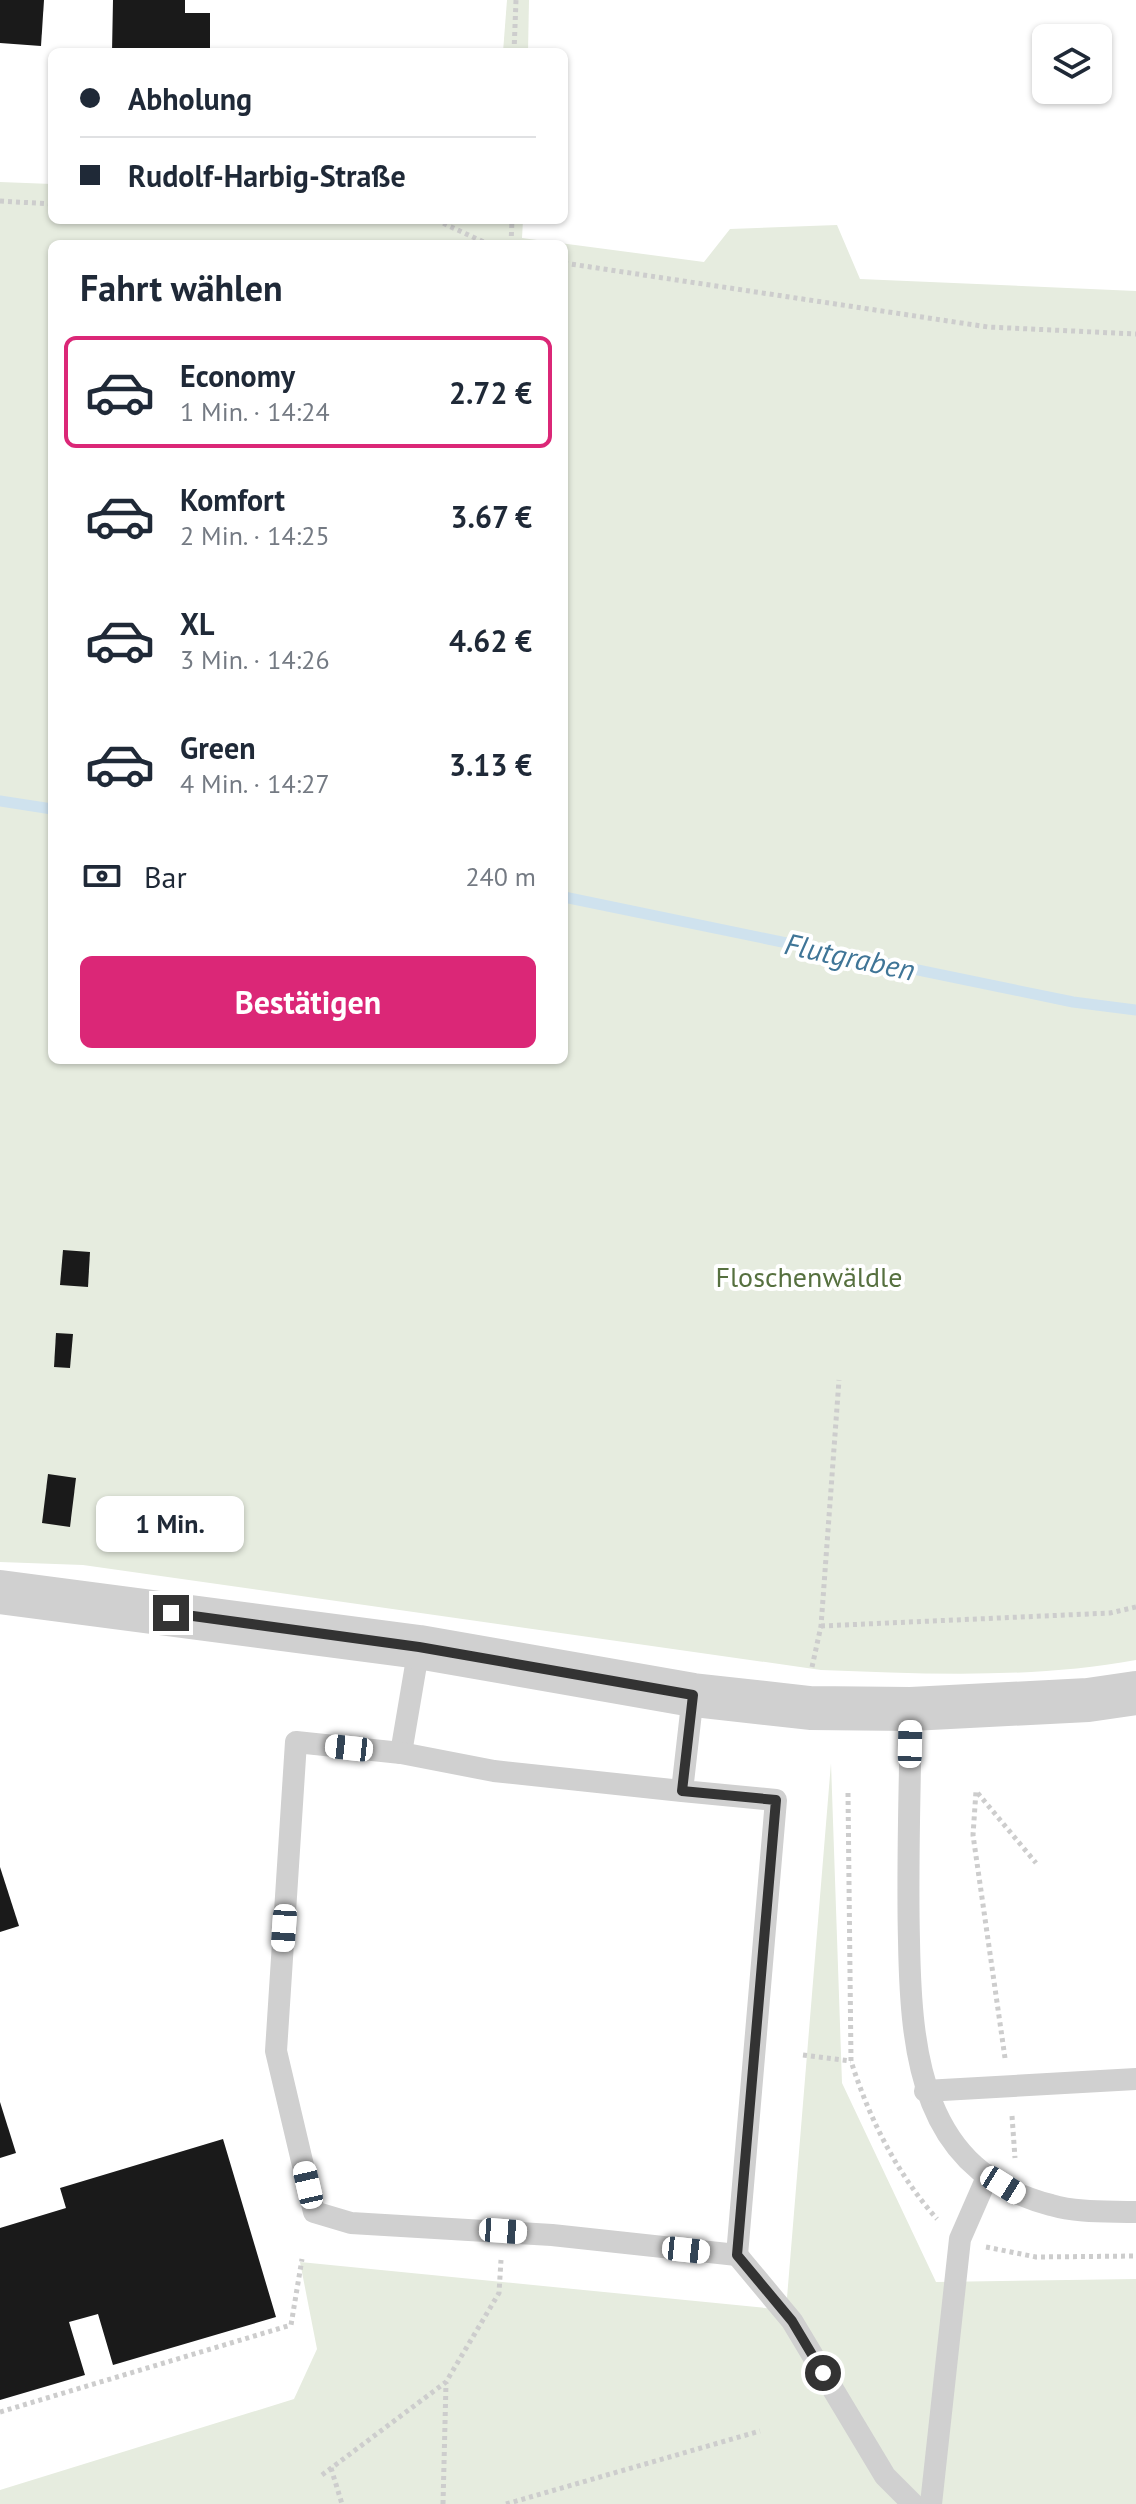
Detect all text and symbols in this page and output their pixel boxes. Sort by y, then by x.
map controls [1032,24,1112,104]
button: layers [1032,24,1112,104]
text: Abholung [128,79,252,118]
text: Rudolf-Harbig-Straße [128,156,406,195]
text: Fahrt wählen [80,264,283,311]
icon: car [84,356,156,428]
text: Economy [180,356,295,395]
text: 2.72 € [449,373,532,412]
text: 1 Min. · 14:24 [180,395,330,428]
icon: car [84,480,156,552]
text: Komfort [180,480,285,519]
text: 3.67 € [451,497,532,536]
text: 2 Min. · 14:25 [180,519,330,552]
icon: car [84,604,156,676]
text: XL [180,604,214,643]
text: 4.62 € [449,621,532,660]
text: 3 Min. · 14:26 [180,643,330,676]
icon: car [84,728,156,800]
text: Green [180,728,255,767]
text: 3.13 € [449,745,532,784]
text: 4 Min. · 14:27 [180,767,330,800]
icon: cash [80,854,124,898]
text: Bar [144,857,187,896]
text: 240 m [465,860,536,893]
water label: Flutgraben [781,923,919,989]
button: Bestätigen [80,956,536,1048]
park label: Floschenwäldle [715,1258,903,1295]
callout: 1 Min. [97,1497,245,1553]
text: 1 Min. [135,1507,205,1540]
route end [153,1595,189,1631]
car [898,1720,922,1768]
car [324,1734,374,1762]
car [270,1903,298,1953]
car [291,2159,325,2211]
car [976,2162,1030,2208]
car [478,2217,528,2245]
car [661,2236,711,2264]
route start [805,2355,841,2391]

